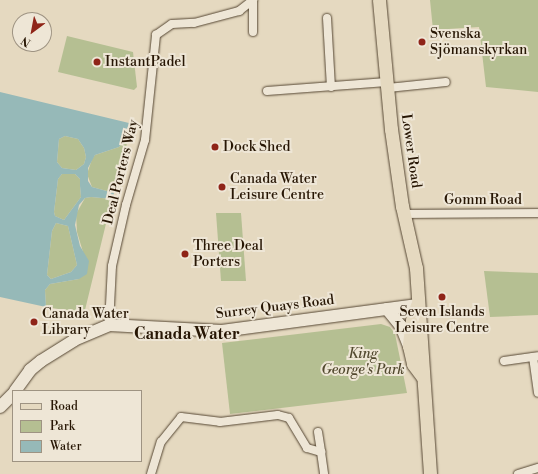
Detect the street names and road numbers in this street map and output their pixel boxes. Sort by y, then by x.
street label: Lower Road [397,113,425,189]
street label: Deal Porters Way [100,118,142,226]
street label: Gomm Road [444,192,522,208]
street label: Surrey Quays Road [215,291,335,323]

